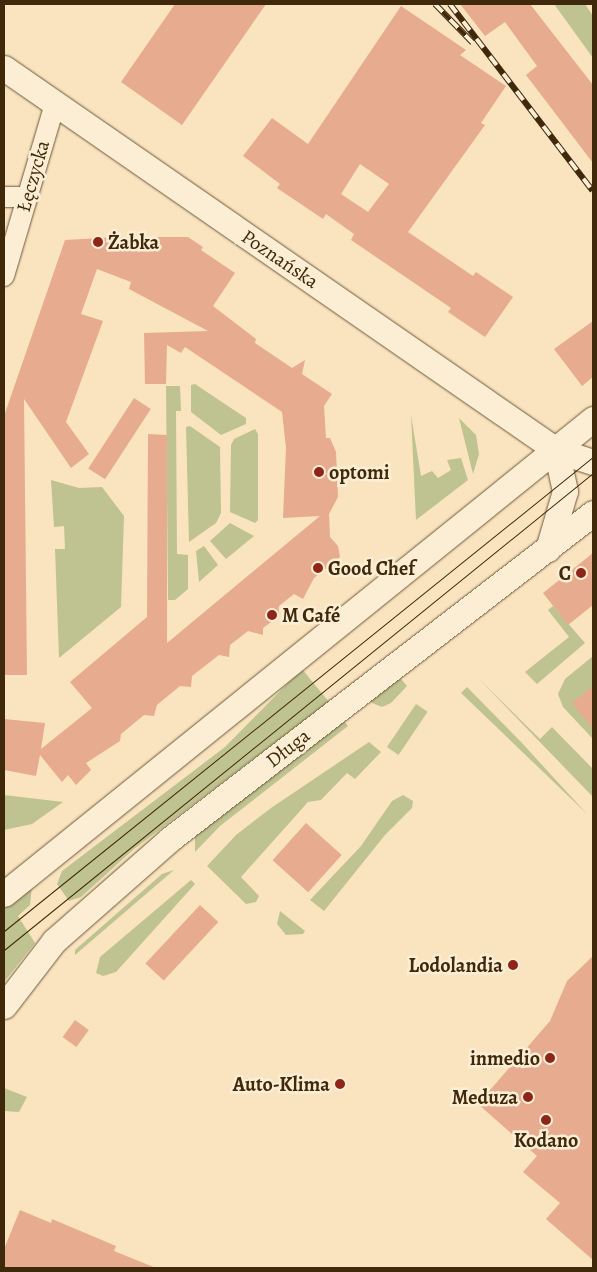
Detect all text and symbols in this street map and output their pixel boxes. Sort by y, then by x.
street label: Łęczycka [11,137,55,215]
street label: Poznańska [237,225,323,293]
place label: Żabka [108,230,159,254]
marker: Żabka [92,236,104,248]
place label: optomi [329,460,390,484]
marker: optomi [313,466,325,478]
place label: Good Chef [328,556,415,580]
place label: C [559,561,571,585]
marker: Good Chef [312,562,324,574]
marker: C [575,567,587,579]
place label: M Café [282,603,340,627]
marker: M Café [266,609,278,621]
street label: Długa [261,723,315,773]
place label: Lodolandia [409,953,503,977]
marker: Lodolandia [507,959,519,971]
place label: inmedio [470,1046,540,1070]
marker: inmedio [544,1052,556,1064]
place label: Auto-Klima [233,1072,330,1096]
marker: Auto-Klima [334,1078,346,1090]
place label: Meduza [452,1085,518,1109]
marker: Meduza [522,1091,534,1103]
marker: Kodano [540,1114,552,1126]
place label: Kodano [514,1128,578,1152]

